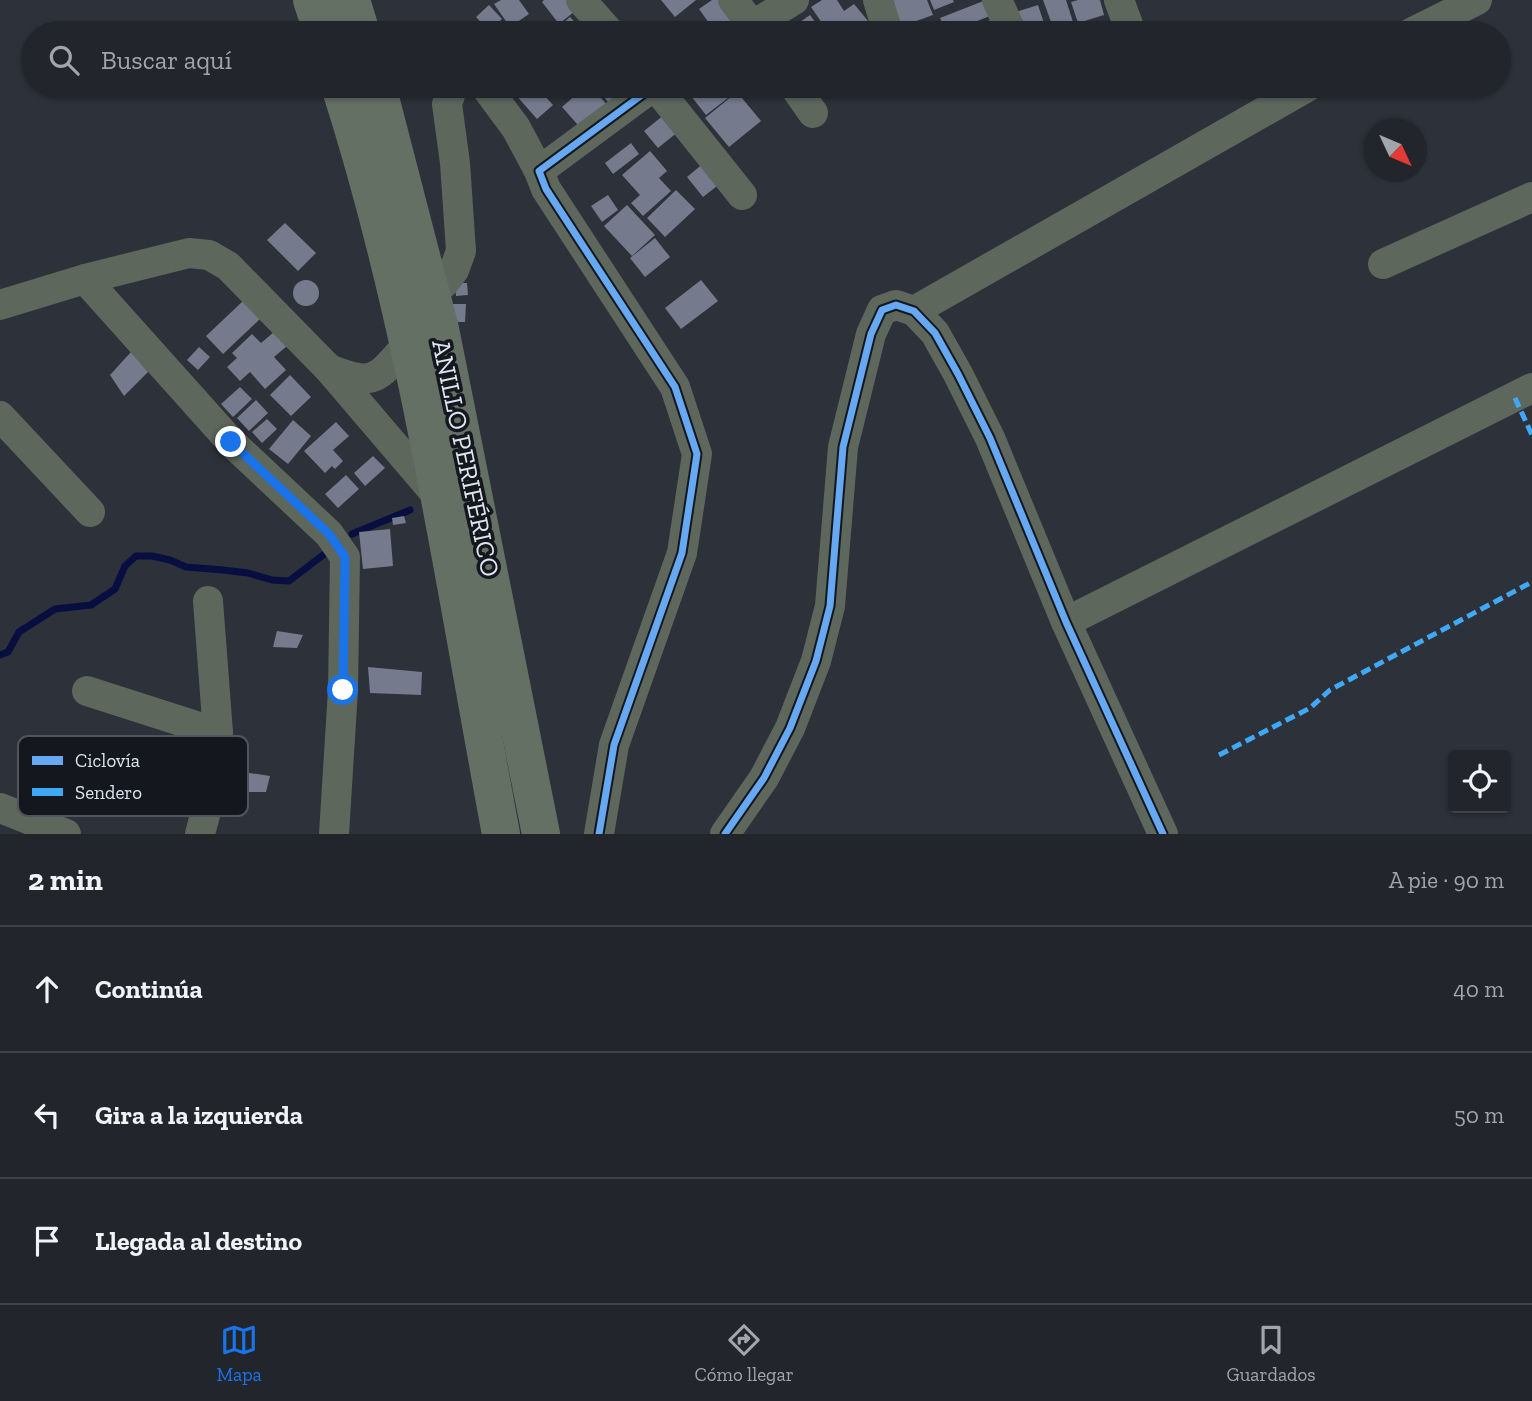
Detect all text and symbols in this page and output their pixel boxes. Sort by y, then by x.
search box [21,21,1511,98]
icon: search [45,41,83,79]
text: Buscar aquí [101,44,232,76]
north arrow [1364,119,1427,182]
street label: ANILLO PERIFÉRICO [425,336,507,580]
route end [215,426,246,457]
route start [327,674,358,705]
legend [18,736,248,816]
text: Ciclovía [75,749,140,772]
map controls [1448,750,1511,813]
button: locate [1448,750,1511,813]
text: Sendero [75,781,142,804]
text: 2 min [28,862,103,898]
text: A pie · 90 m [1389,866,1504,894]
icon: ahead [28,970,66,1008]
text: Continúa [95,973,203,1005]
text: 40 m [1453,975,1504,1003]
icon: left [28,1096,66,1134]
text: Gira a la izquierda [95,1099,303,1131]
text: 50 m [1454,1101,1504,1129]
icon: arrive [28,1222,66,1260]
text: Llegada al destino [95,1225,302,1257]
tab: Mapa [216,1321,262,1386]
tab: Cómo llegar [695,1321,794,1386]
tab: Guardados [1227,1321,1316,1386]

